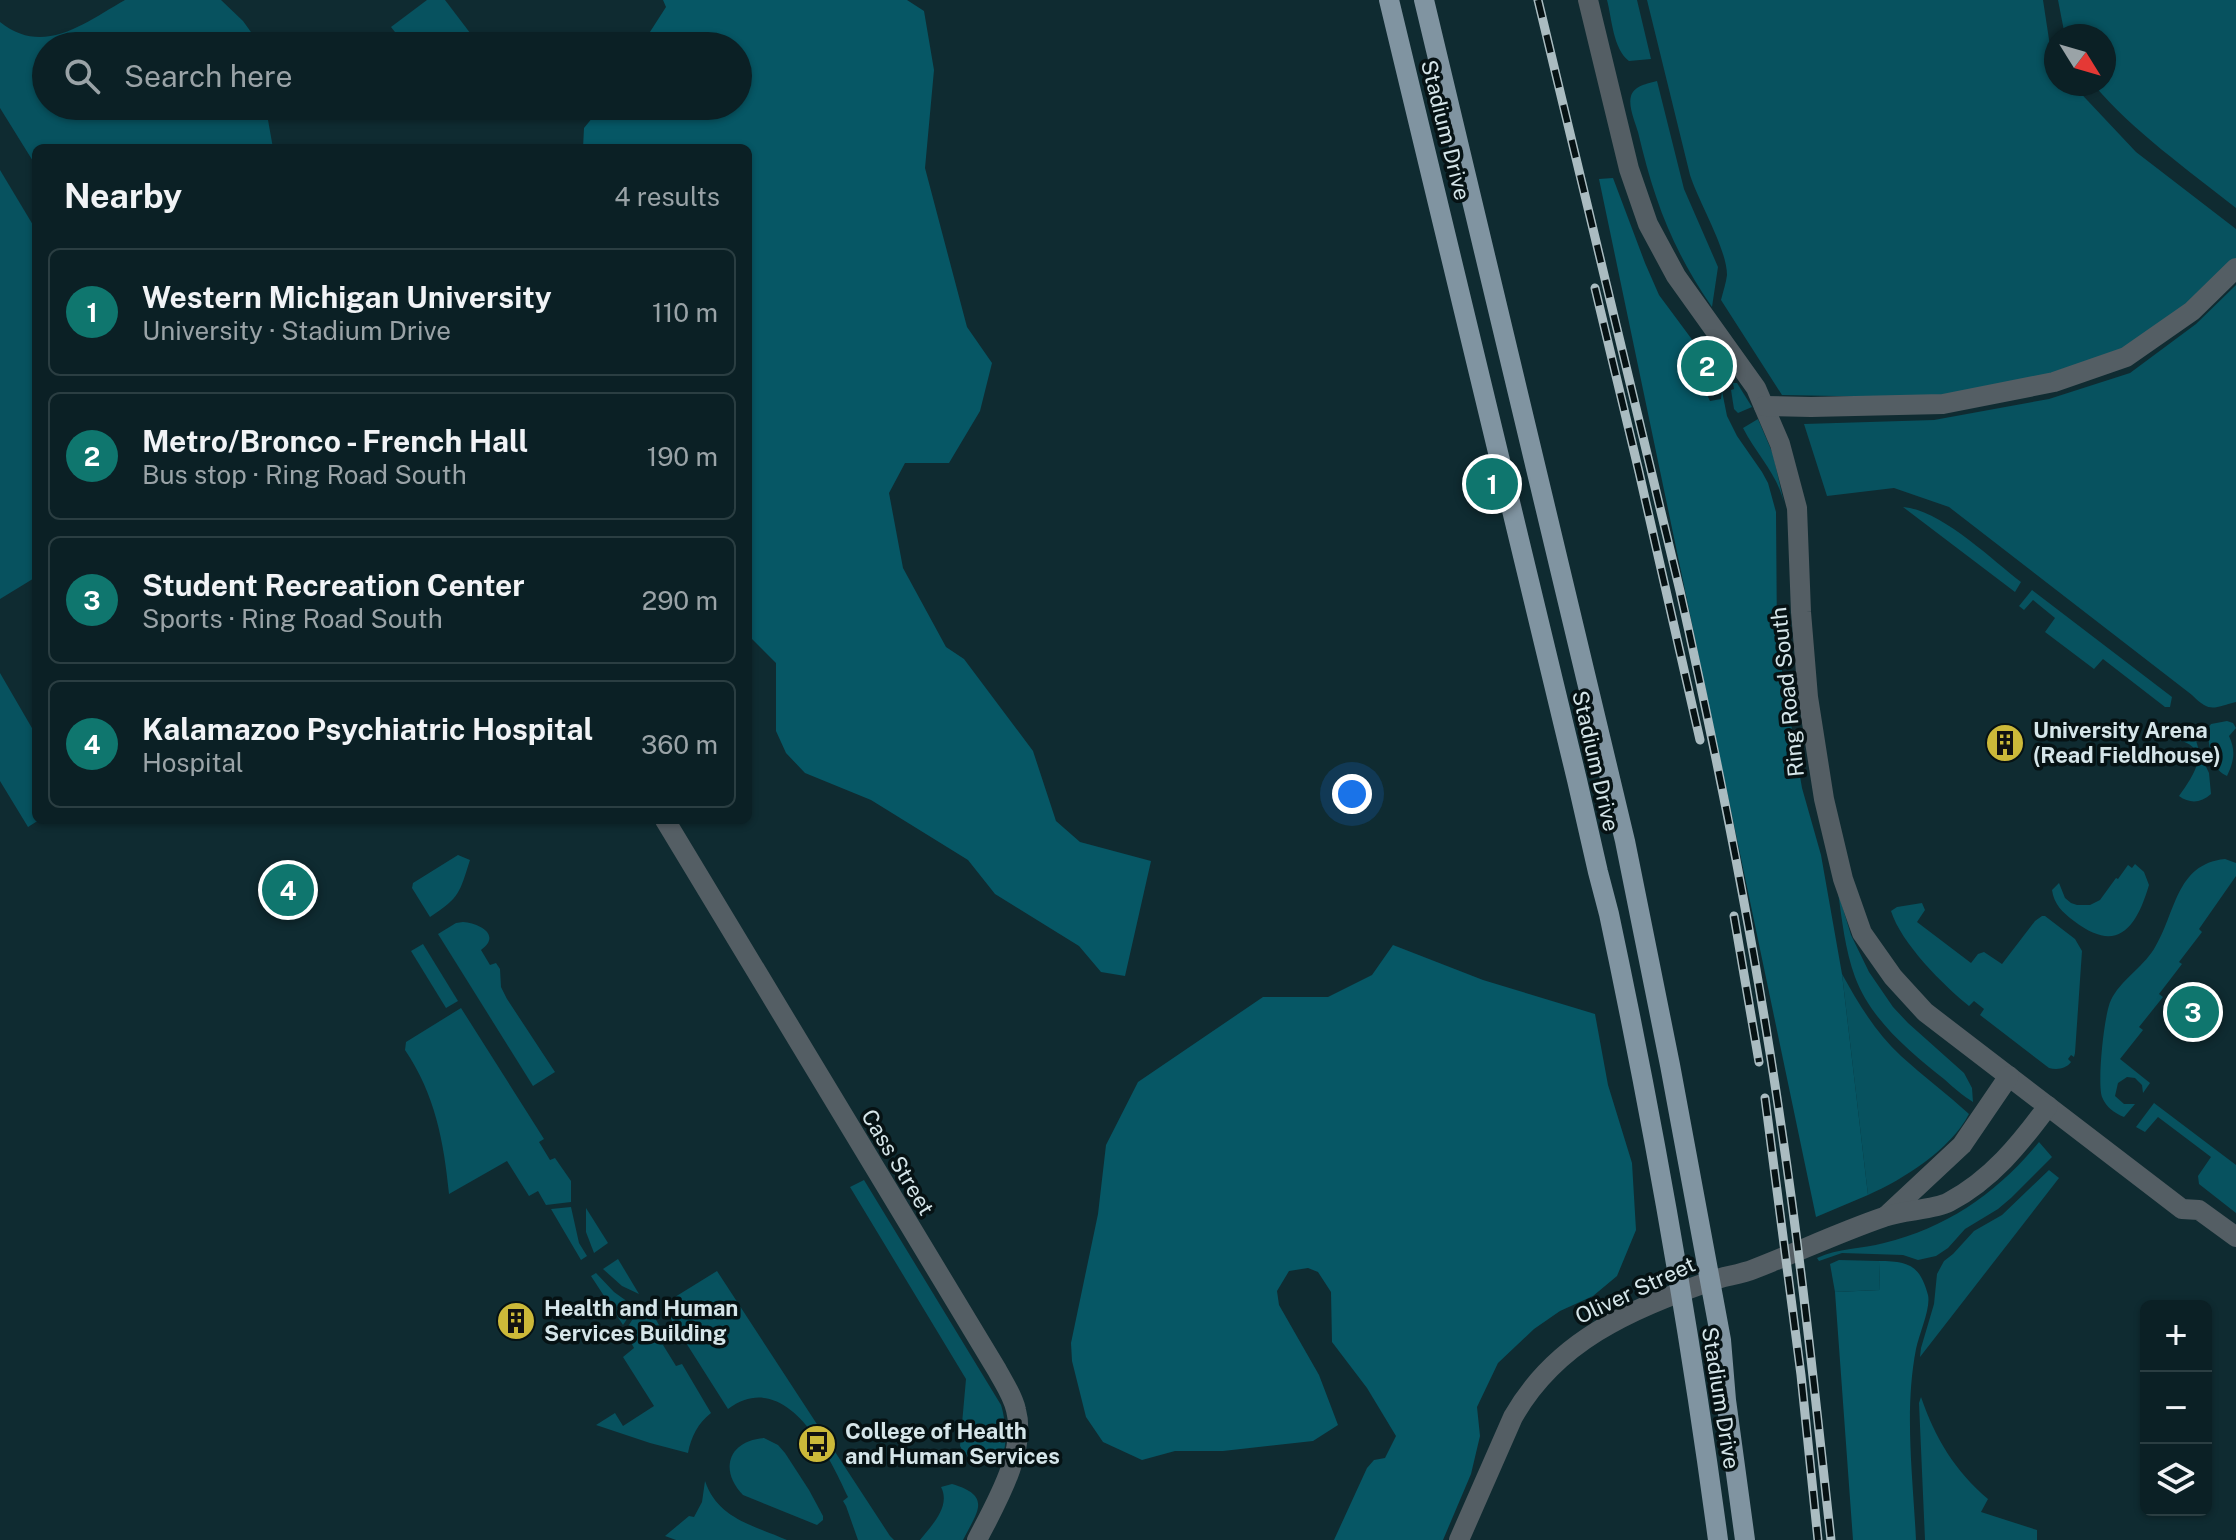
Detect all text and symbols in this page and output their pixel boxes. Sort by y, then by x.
north arrow [2044,24,2116,96]
search box [32,32,752,120]
icon: search [60,54,104,98]
street label: Stadium Drive [1416,57,1476,203]
text: Search here [124,58,292,94]
text: Nearby [64,176,182,216]
text: 4 results [614,181,720,212]
text: Western Michigan University [142,279,552,315]
text: 1 [86,297,98,328]
text: 110 m [652,297,718,328]
text: University · Stadium Drive [142,315,451,346]
pin: 2 [1681,336,1733,396]
text: Metro/Bronco - French Hall [142,423,528,459]
text: 2 [84,441,100,472]
text: 190 m [647,441,718,472]
pin: 1 [1466,454,1518,514]
text: Bus stop · Ring Road South [142,459,467,490]
text: Student Recreation Center [142,567,525,603]
text: 3 [83,585,101,616]
text: 290 m [642,585,718,616]
text: Sports · Ring Road South [142,603,443,634]
street label: Ring Road South [1765,606,1809,778]
street label: Stadium Drive [1567,688,1625,834]
text: Kalamazoo Psychiatric Hospital [142,711,593,747]
place label: University Arena (Read Fieldhouse) [2033,717,2221,768]
building icon: University Arena (Read Fieldhouse) [1984,722,2026,764]
text: 4 [83,729,101,760]
text: 360 m [641,729,718,760]
text: Hospital [142,747,244,778]
your location [1332,774,1372,814]
pin: 4 [262,860,314,920]
pin: 3 [2167,982,2219,1042]
street label: Cass Street [856,1104,940,1220]
street label: Oliver Street [1571,1251,1699,1329]
place label: Health and Human Services Building [544,1295,738,1346]
building icon: Health and Human Services Building [495,1300,537,1342]
map controls [2140,1300,2212,1516]
button: + [2140,1300,2212,1372]
street label: Stadium Drive [1697,1325,1745,1471]
button: − [2140,1372,2212,1444]
place label: College of Health and Human Services [845,1418,1060,1469]
bus stop icon: College of Health and Human Services [796,1423,838,1465]
button: layers [2140,1444,2212,1516]

